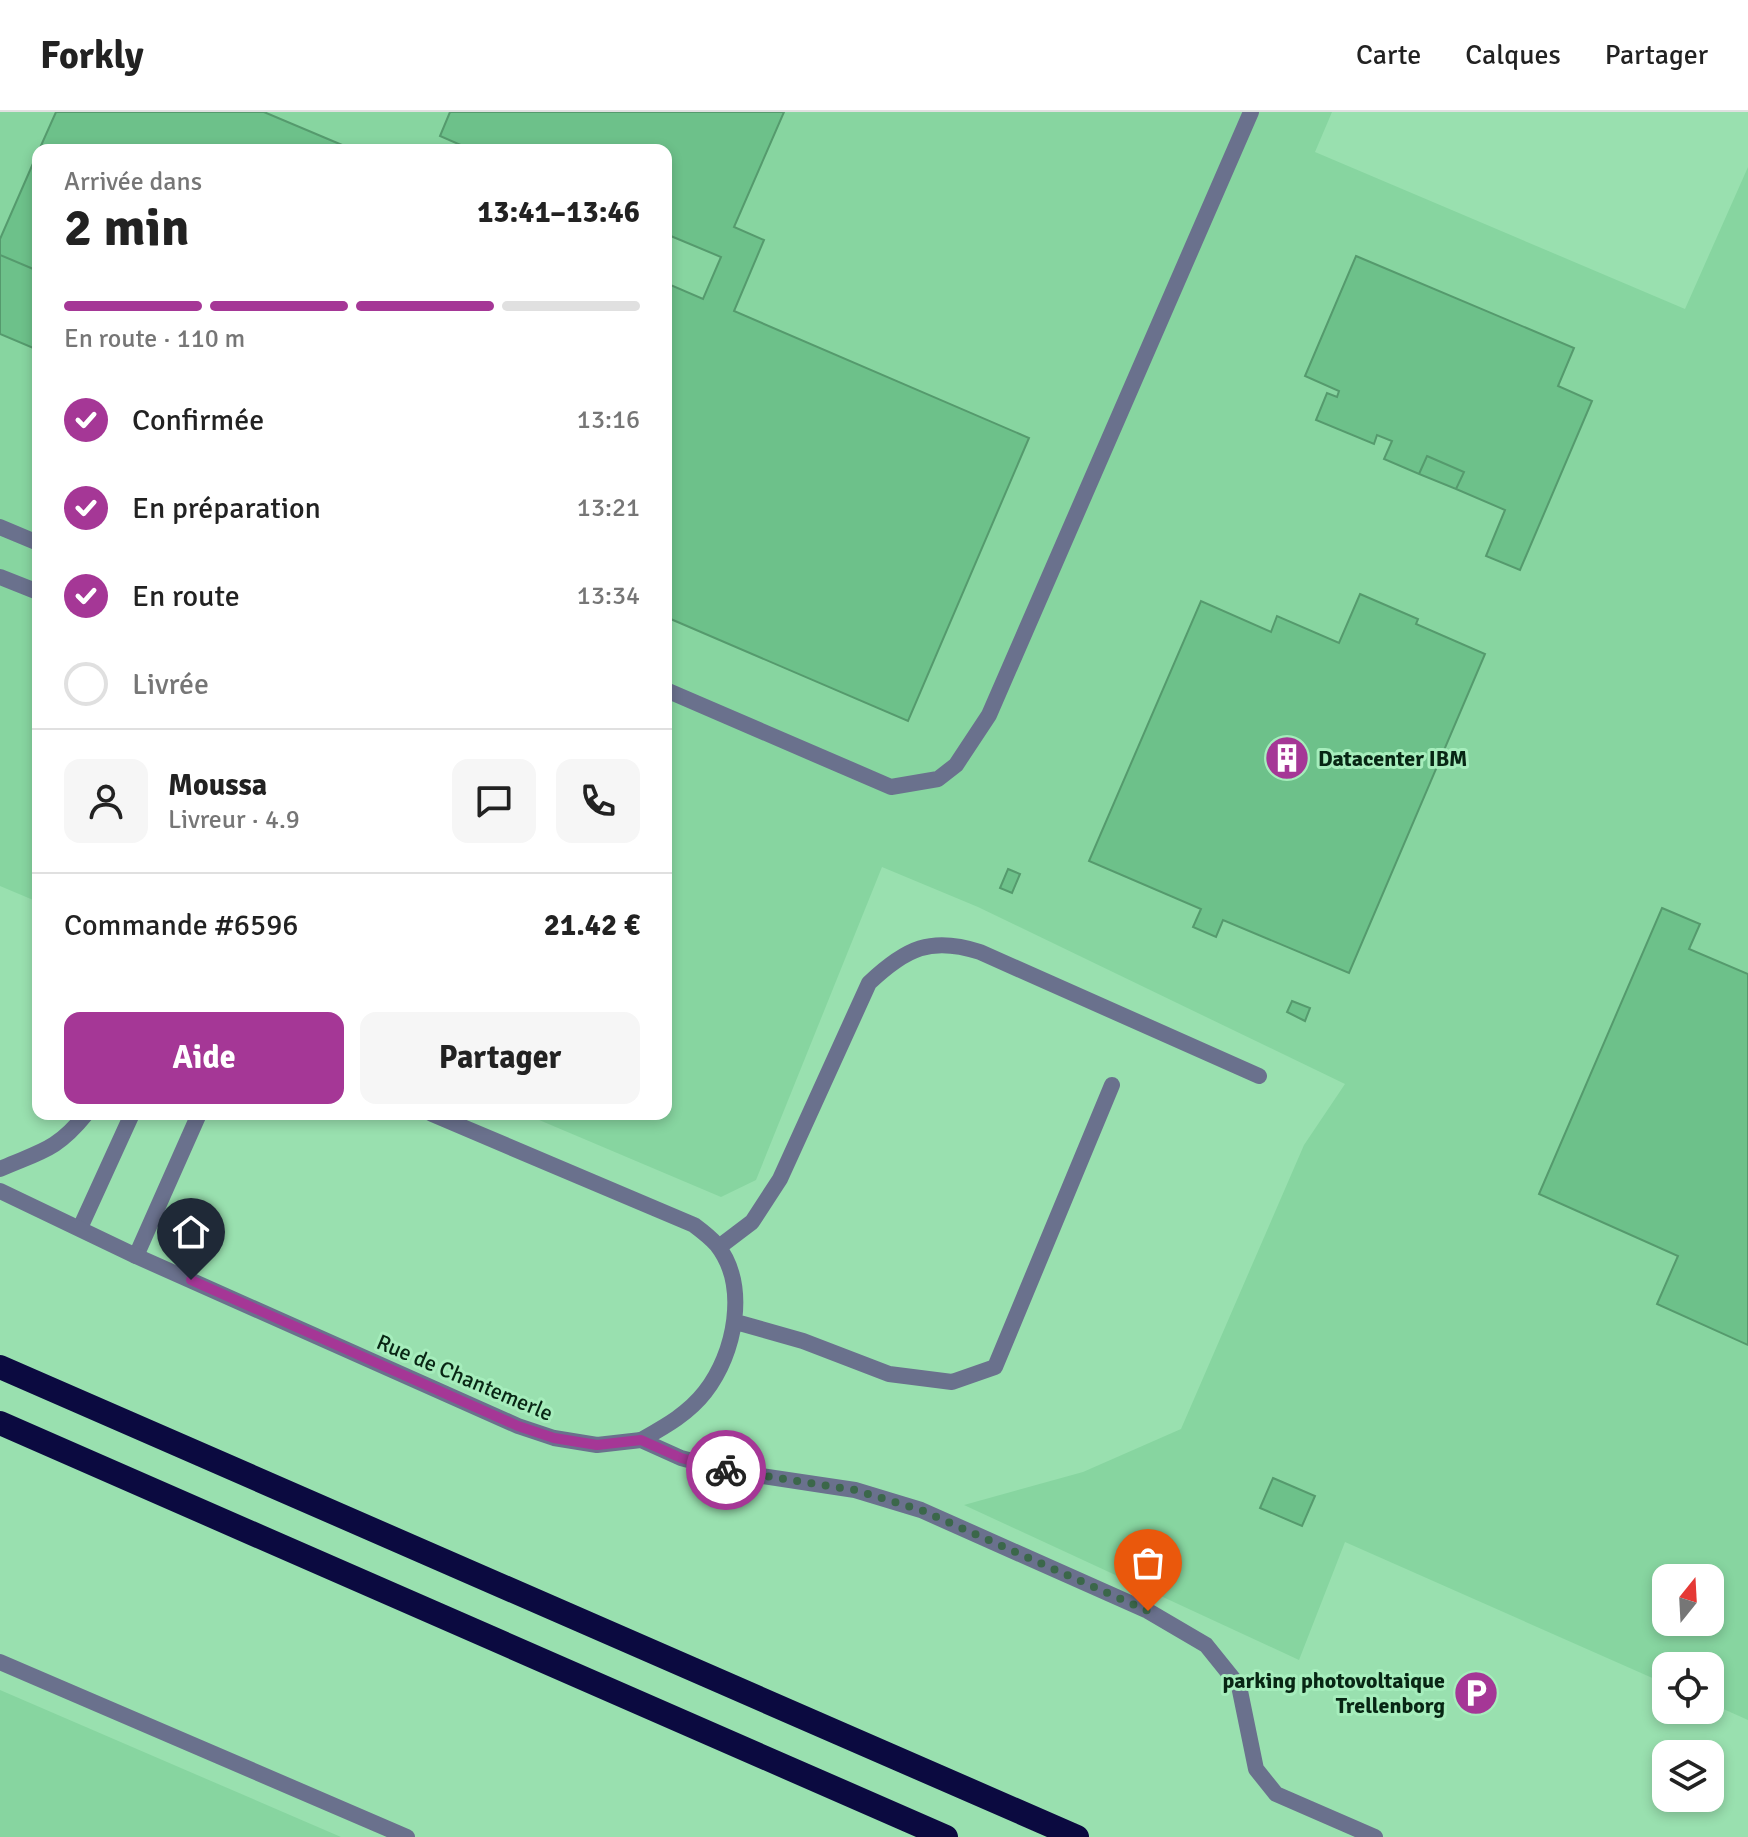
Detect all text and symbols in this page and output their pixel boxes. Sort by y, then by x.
text: Forkly [40,32,144,79]
text: Carte [1356,38,1421,72]
text: Calques [1465,38,1561,72]
text: Partager [1605,38,1708,72]
text: Arrivée dans [64,166,202,198]
text: 13:41–13:46 [477,194,640,231]
text: 2 min [64,196,190,260]
text: En route · 110 m [64,323,245,355]
icon: check [64,398,108,442]
text: Confirmée [132,402,264,439]
text: 13:16 [577,404,640,436]
icon: check [64,486,108,530]
text: En préparation [132,490,321,527]
text: 13:21 [577,492,640,524]
icon: check [64,574,108,618]
text: En route [132,578,240,615]
text: 13:34 [577,580,640,612]
text: Livrée [132,666,209,703]
building icon: Datacenter IBM [1263,734,1311,782]
place label: Datacenter IBM [1318,745,1467,772]
button: person [64,759,148,843]
button: chat [452,759,536,843]
button: phone [556,759,640,843]
text: Moussa [168,767,267,804]
text: Livreur · 4.9 [168,804,300,836]
text: Commande #6596 [64,907,299,944]
text: 21.42 € [544,907,640,944]
button: Aide [64,1012,344,1104]
button: Partager [360,1012,640,1104]
pin [157,1198,225,1280]
icon: home [169,1210,213,1254]
street label: Rue de Chantemerle [373,1328,557,1427]
courier [686,1430,766,1510]
icon: bike [704,1448,748,1492]
pin [1114,1529,1182,1611]
icon: bag [1126,1541,1170,1585]
north arrow [1652,1564,1724,1636]
map controls [1652,1564,1724,1812]
button: locate [1652,1652,1724,1724]
place label: parking photovoltaique Trellenborg [1222,1667,1445,1719]
parking icon: parking photovoltaique Trellenborg [1452,1669,1500,1717]
button: layers [1652,1740,1724,1812]

